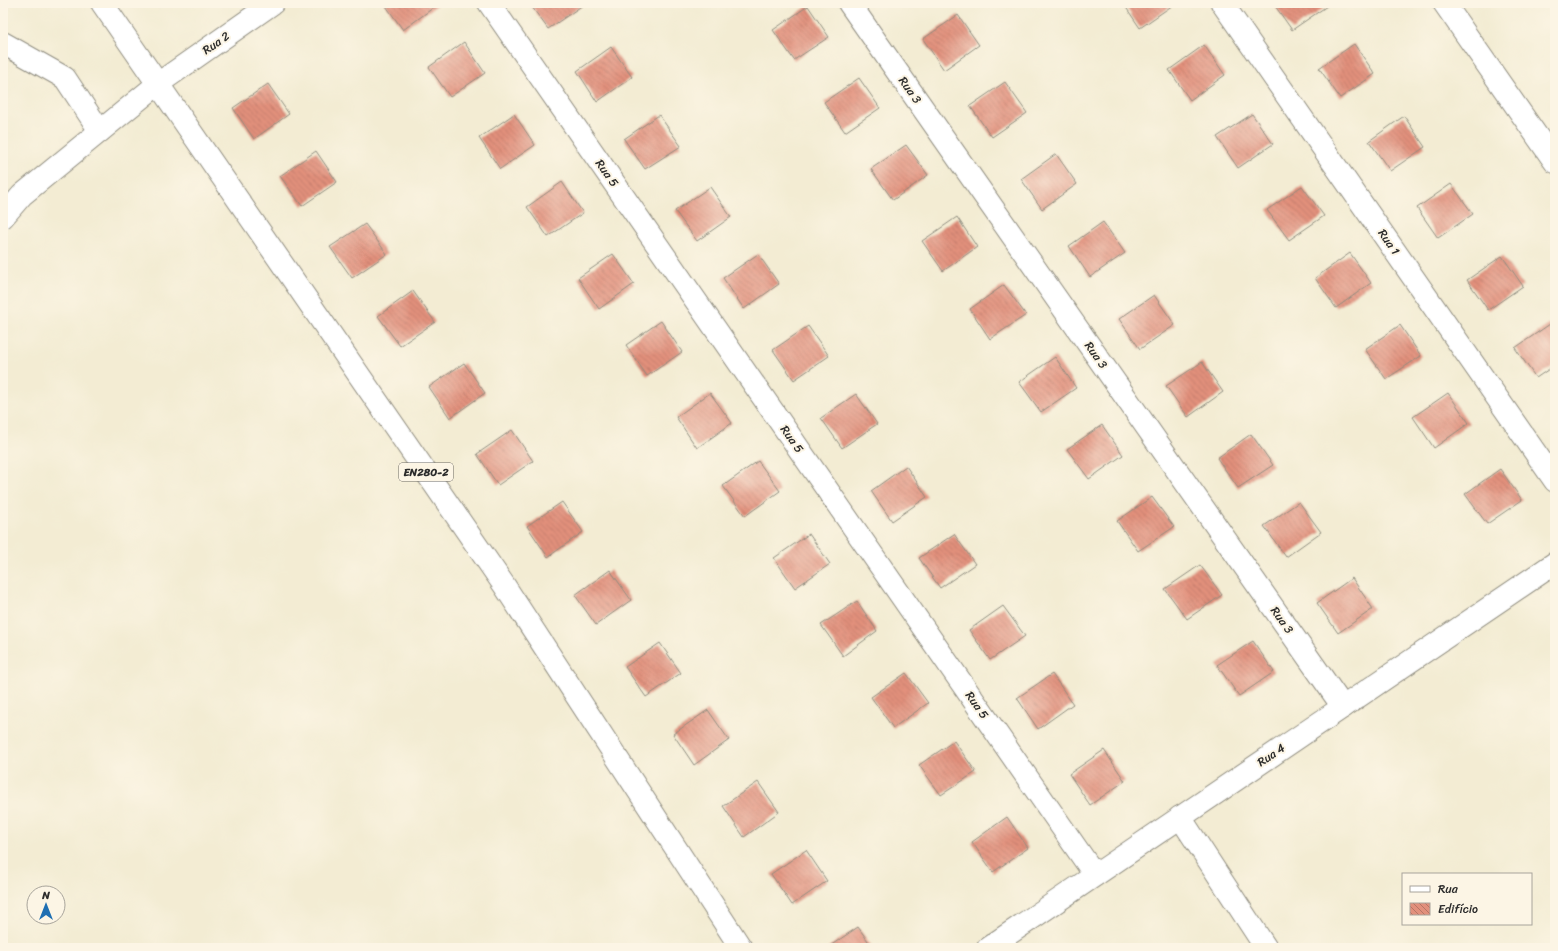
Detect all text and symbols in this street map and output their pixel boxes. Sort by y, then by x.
street label: Rua 2 [197,25,235,61]
street label: Rua 3 [893,72,928,109]
street label: Rua 5 [589,154,625,192]
street label: Rua 1 [1372,224,1406,260]
street label: Rua 3 [1079,337,1114,374]
street label: Rua 5 [774,420,810,458]
road number: EN280-2 [399,463,453,481]
street label: Rua 3 [1265,602,1300,639]
street label: Rua 5 [959,686,995,724]
street label: Rua 4 [1252,737,1290,773]
legend [1402,873,1532,925]
text: Rua [1438,878,1459,900]
north arrow [26,885,66,925]
text: N [41,886,50,905]
text: Edifício [1438,898,1478,920]

